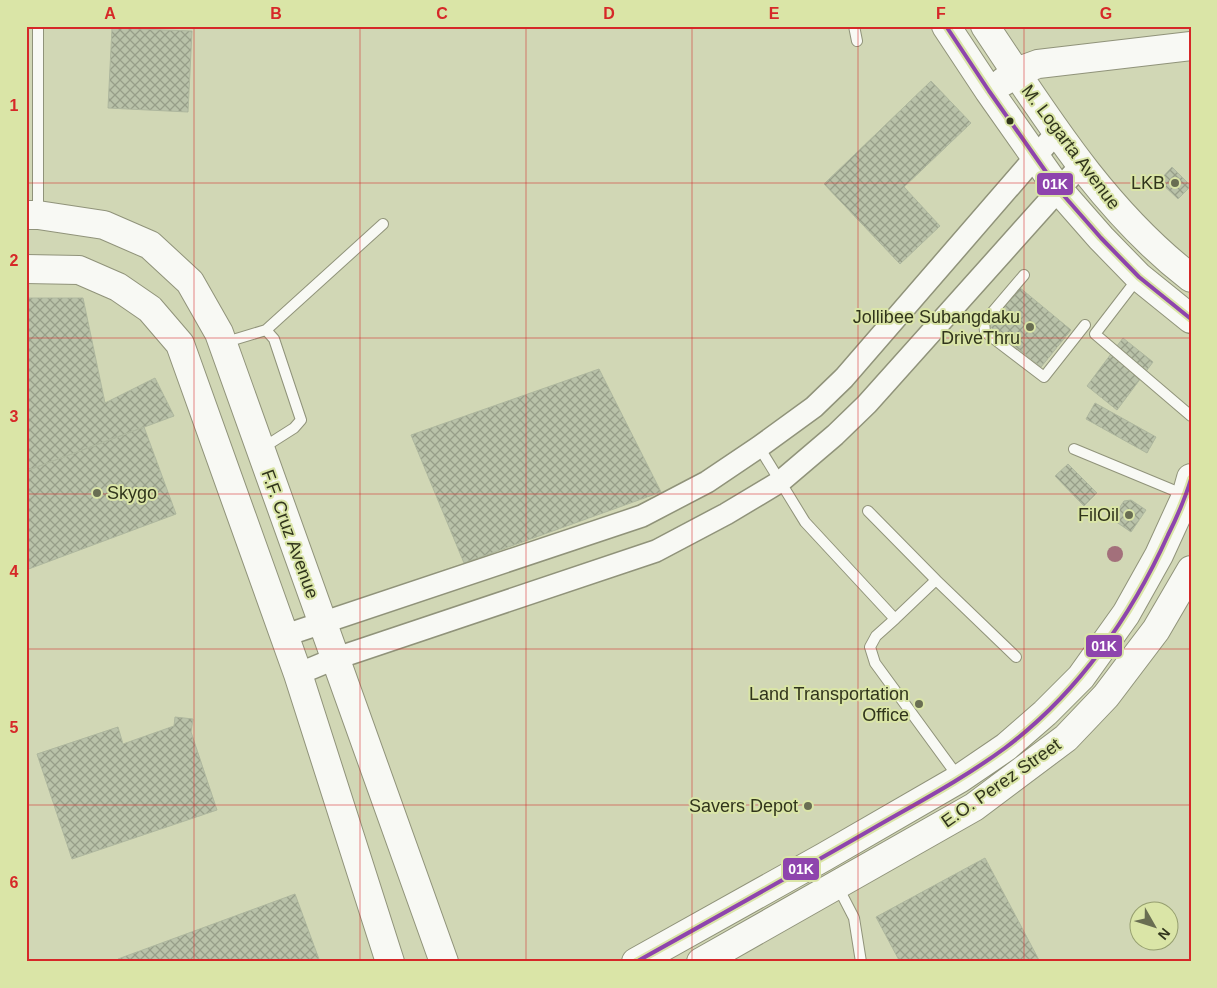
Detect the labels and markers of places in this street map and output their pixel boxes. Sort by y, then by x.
unlabelled marker [1005,116,1015,126]
place label: LKB [1131,173,1165,193]
marker: LKB [1169,177,1181,189]
place label: Jollibee Subangdaku DriveThru [853,307,1020,348]
marker: Jollibee Subangdaku DriveThru [1024,321,1036,333]
place label: Skygo [107,483,157,503]
marker: Skygo [91,487,103,499]
place label: FilOil [1078,505,1119,525]
marker: FilOil [1123,509,1135,521]
place label: Land Transportation Office [749,684,909,725]
marker: Land Transportation Office [913,698,925,710]
place label: Savers Depot [689,796,798,816]
marker: Savers Depot [802,800,814,812]

